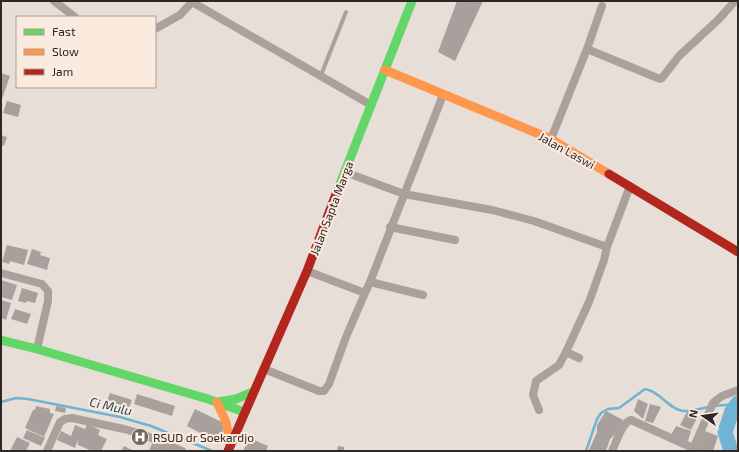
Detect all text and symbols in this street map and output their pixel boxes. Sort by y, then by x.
legend [16,16,156,88]
text: Fast [52,24,76,38]
text: Slow [52,44,79,58]
text: Jam [52,64,73,78]
street label: Jalan Laswi [536,129,598,171]
street label: Jalan Sapta Marga [307,159,355,257]
water label: Ci Mulu [88,393,134,419]
north arrow [683,396,723,436]
text: N [686,408,700,419]
hospital icon: RSUD dr Soekardjo [130,427,150,447]
place label: RSUD dr Soekardjo [153,430,254,445]

